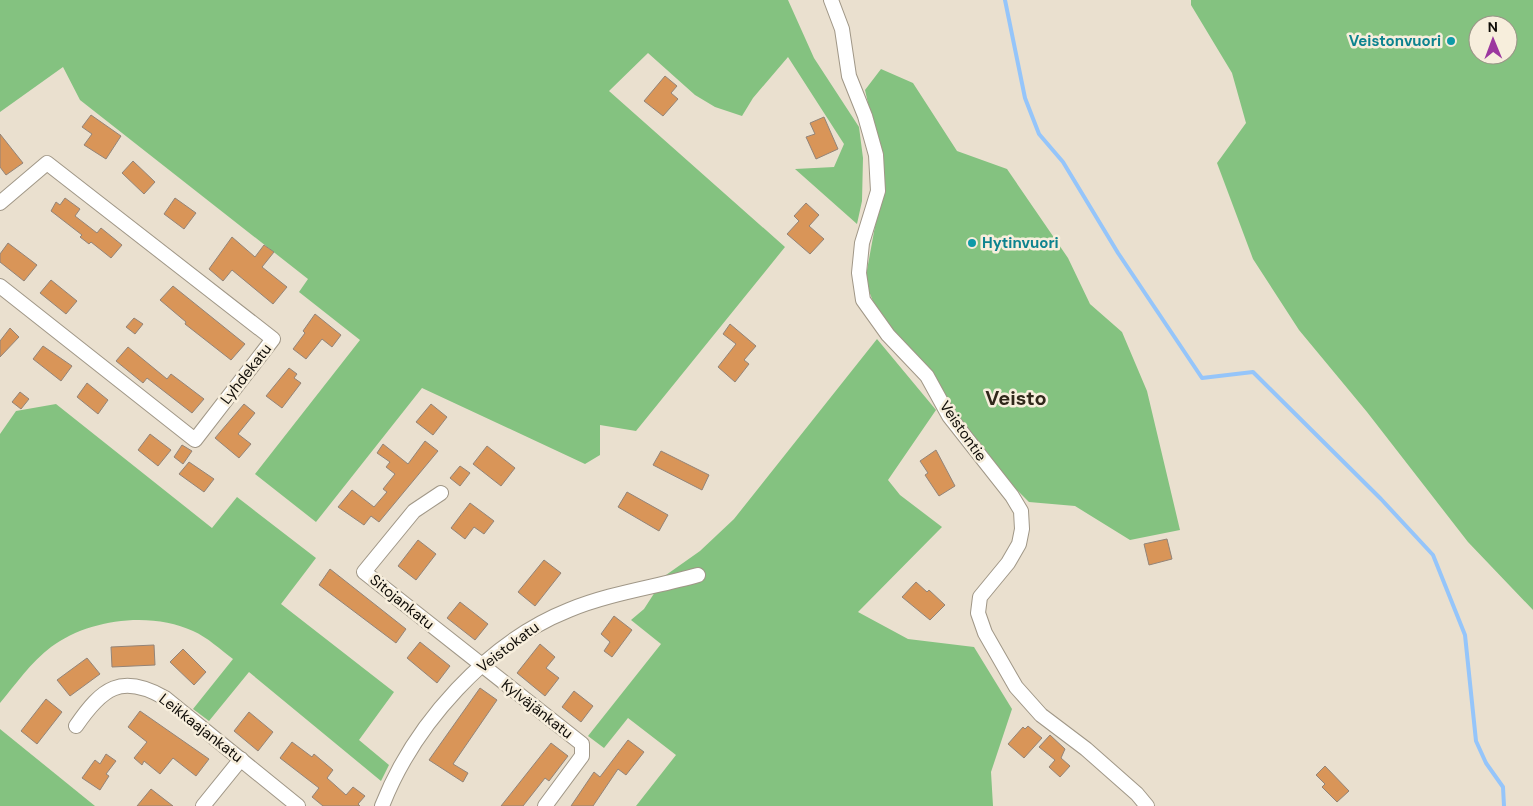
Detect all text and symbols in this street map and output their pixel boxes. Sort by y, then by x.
north arrow [1468,15,1518,65]
text: N [1488,18,1498,36]
place label: Veistonvuori [1349,31,1441,51]
marker: Veistonvuori [1445,35,1457,47]
place label: Hytinvuori [982,233,1059,253]
marker: Hytinvuori [966,237,978,249]
street label: Lyhdekatu [216,340,276,408]
district label: Veisto [985,385,1047,411]
street label: Veistontie [935,397,991,465]
street label: Sitojankatu [366,570,438,634]
street label: Veistokatu [473,617,543,677]
street label: Kylväjänkatu [497,675,577,743]
street label: Leikkaajankatu [155,689,247,767]

